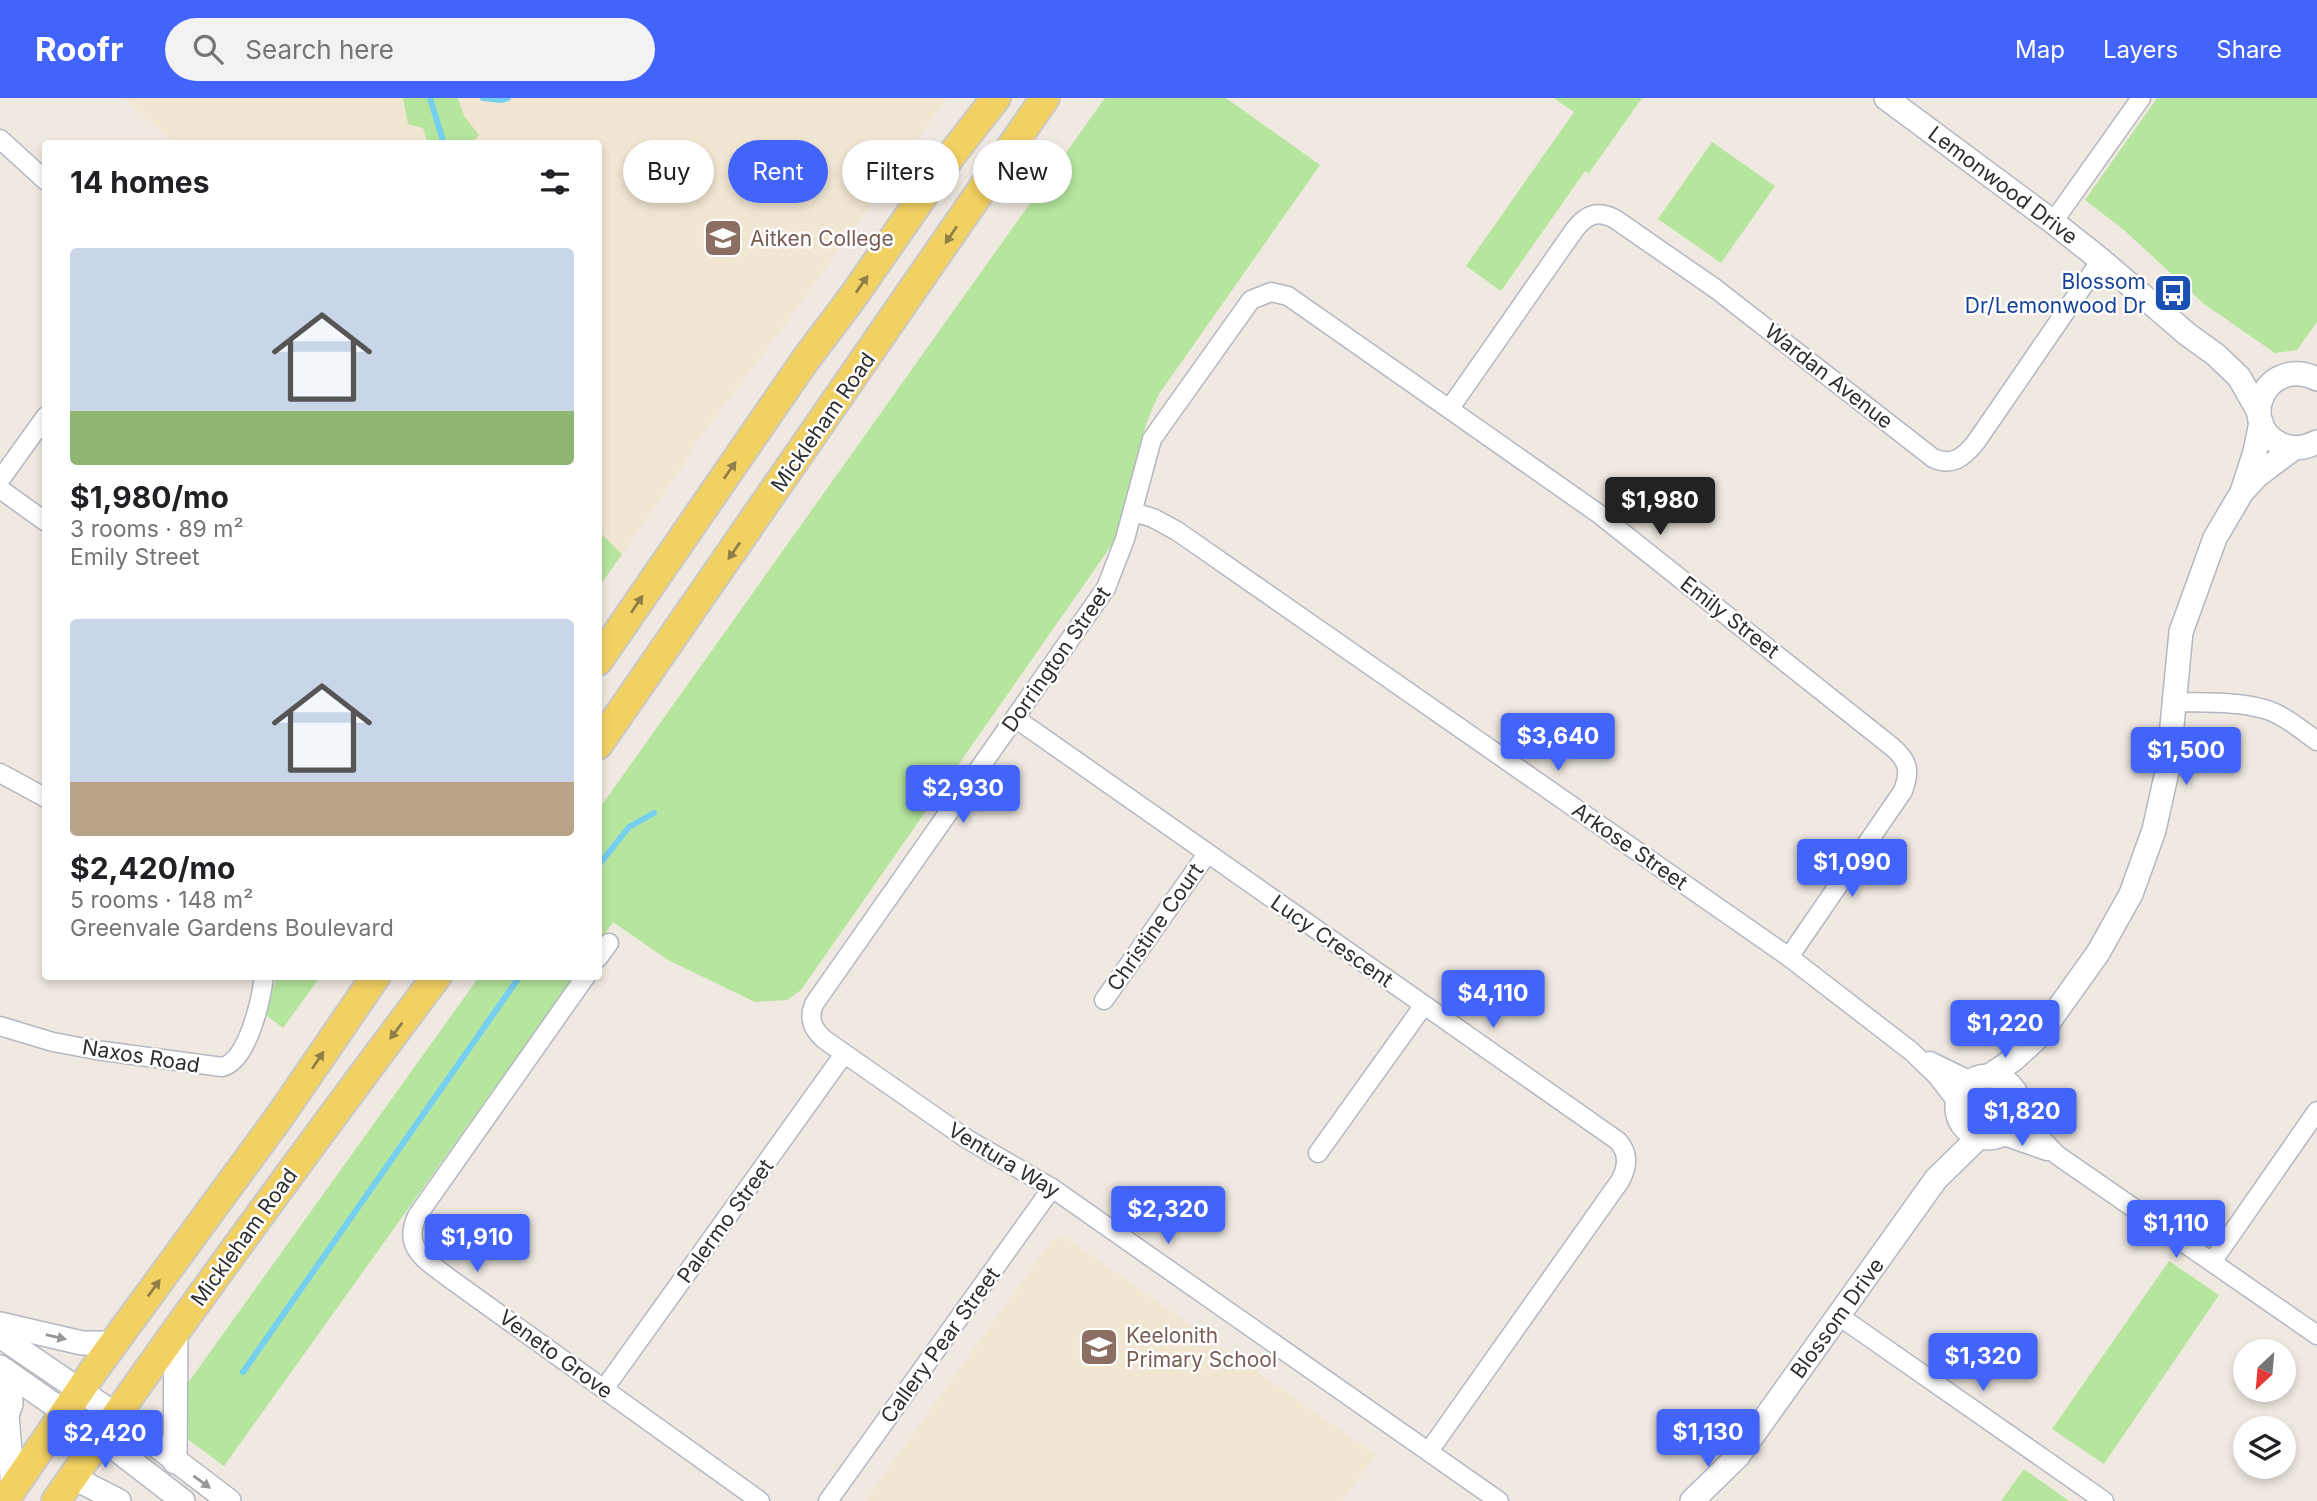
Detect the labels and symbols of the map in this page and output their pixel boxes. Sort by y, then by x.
street label: Lemonwood Drive [1923,121,2083,249]
school or university icon: Aitken College [702,217,744,259]
place label: Aitken College [750,226,894,251]
one-way arrow [944,226,958,244]
place label: Blossom Dr/Lemonwood Dr [1965,269,2146,318]
bus stop icon: Blossom Dr/Lemonwood Dr [2152,272,2194,314]
one-way arrow [854,275,868,293]
street label: Wardan Avenue [1760,318,1898,434]
street label: Mickleham Road [766,348,880,496]
one-way arrow [723,461,737,479]
pin: $1,980 [1603,478,1717,537]
one-way arrow [727,542,741,560]
street label: Emily Street [1676,571,1784,663]
street label: Dorrington Street [997,582,1115,736]
one-way arrow [630,595,644,613]
pin: $3,640 [1501,714,1615,773]
pin: $1,500 [2129,728,2243,787]
pin: $2,930 [906,766,1020,825]
street label: Arkose Street [1568,797,1693,895]
pin: $1,090 [1795,840,1909,899]
street label: Christine Court [1102,858,1208,996]
street label: Lucy Crescent [1266,890,1398,992]
pin: $4,110 [1436,970,1550,1030]
pin: $1,220 [1948,1000,2062,1060]
one-way arrow [389,1022,403,1040]
street label: Naxos Road [80,1034,202,1078]
one-way arrow [312,1050,325,1069]
pin: $1,820 [1965,1088,2079,1148]
street label: Ventura Way [944,1117,1065,1203]
street label: Palermo Street [672,1154,778,1288]
street label: Mickleham Road [186,1163,302,1311]
pin: $2,320 [1111,1186,1225,1246]
pin: $1,110 [2119,1200,2233,1260]
pin: $1,910 [420,1214,534,1274]
street label: Blossom Drive [1785,1253,1889,1383]
street label: Callery Pear Street [875,1262,1005,1428]
one-way arrow [147,1279,161,1297]
street label: Veneto Grove [494,1304,618,1404]
place label: Keelonith Primary School [1126,1323,1277,1372]
school or university icon: Keelonith Primary School [1078,1326,1120,1368]
one-way arrow [45,1331,67,1342]
pin: $1,320 [1926,1334,2040,1393]
north arrow [2233,1339,2296,1402]
pin: $2,420 [48,1410,162,1470]
pin: $1,130 [1651,1410,1765,1469]
one-way arrow [193,1474,211,1488]

